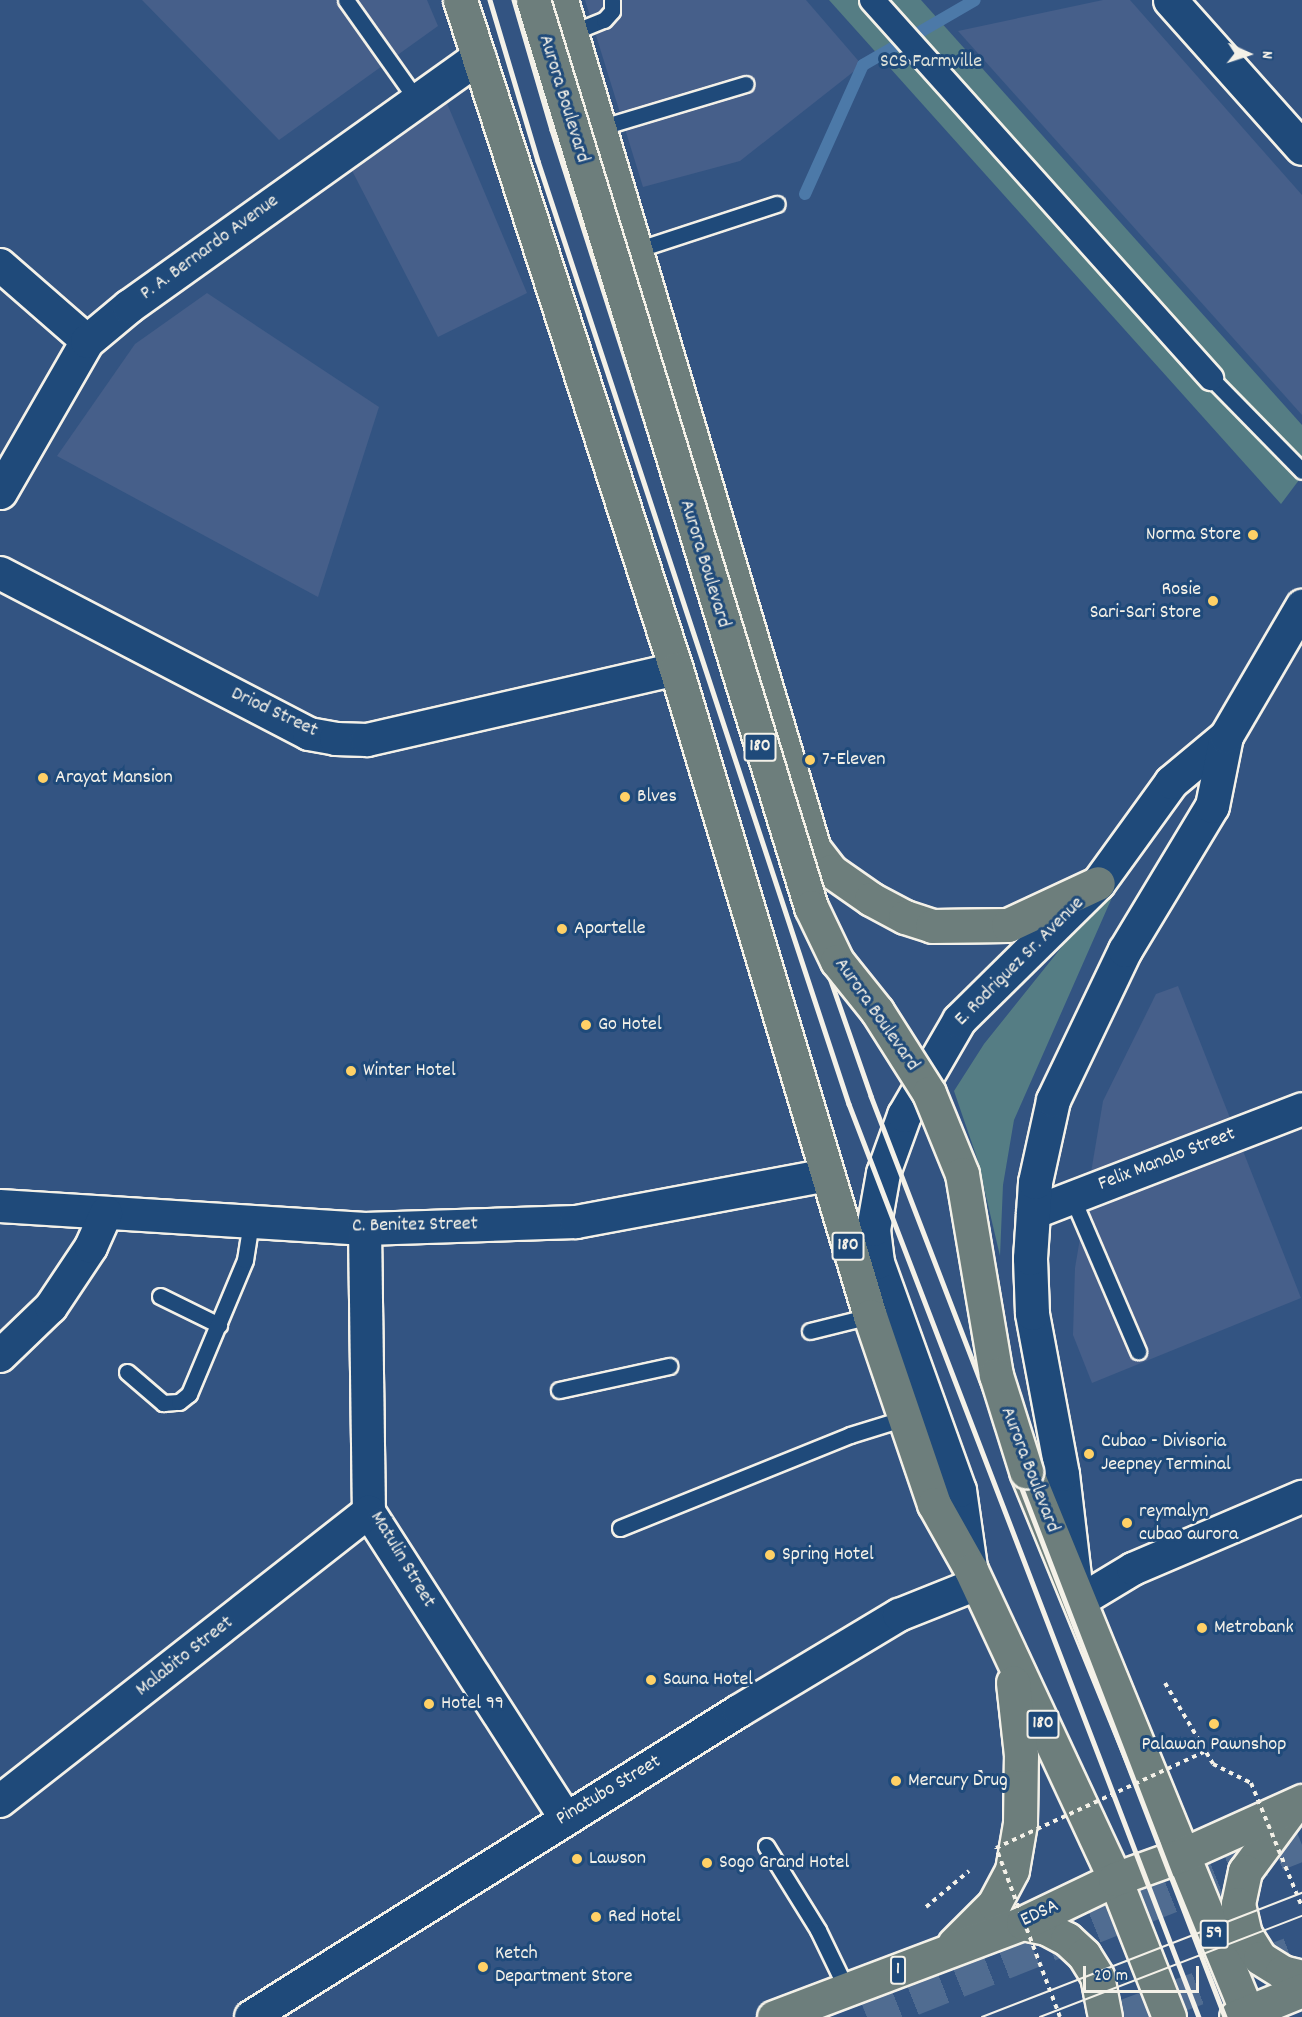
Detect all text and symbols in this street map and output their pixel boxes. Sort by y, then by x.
north arrow [1218,24,1278,84]
street label: Aurora Boulevard [532,32,594,166]
park label: SCS Farmville [880,50,982,74]
text: N [1255,50,1278,60]
street label: P. A. Bernardo Avenue [136,190,284,306]
street label: Aurora Boulevard [673,497,735,631]
place label: Norma Store [1146,523,1241,547]
marker: Norma Store [1246,528,1260,542]
place label: Rosie Sari-Sari Store [1090,578,1201,625]
marker: Rosie Sari-Sari Store [1206,594,1220,608]
street label: Driod Street [227,683,321,743]
road number: 180 [744,732,777,762]
place label: 7-Eleven [822,748,886,772]
marker: 7-Eleven [803,753,817,767]
place label: Arayat Mansion [55,766,173,790]
marker: Arayat Mansion [36,771,50,785]
place label: Blves [637,785,677,809]
marker: Blves [618,790,632,804]
street label: E. Rodriguez Sr. Avenue [950,892,1090,1032]
place label: Apartelle [574,917,645,941]
marker: Apartelle [555,922,569,936]
street label: Aurora Boulevard [828,954,924,1076]
place label: Go Hotel [598,1013,662,1037]
marker: Go Hotel [579,1018,593,1032]
place label: Winter Hotel [363,1059,456,1083]
marker: Winter Hotel [344,1064,358,1078]
street label: Felix Manalo Street [1095,1123,1239,1197]
street label: C. Benitez Street [352,1213,478,1239]
road number: 180 [832,1231,864,1261]
street label: Aurora Boulevard [994,1404,1064,1536]
place label: Cubao - Divisoria Jeepney Terminal [1101,1430,1231,1477]
marker: Cubao - Divisoria Jeepney Terminal [1082,1447,1096,1461]
place label: reymalyn cubao aurora [1139,1500,1238,1547]
street label: Matulin Street [364,1508,440,1612]
marker: reymalyn cubao aurora [1120,1516,1134,1530]
place label: Spring Hotel [782,1543,874,1567]
marker: Spring Hotel [763,1548,777,1562]
street label: Malabito Street [132,1612,238,1702]
place label: Metrobank [1214,1616,1294,1640]
marker: Metrobank [1195,1621,1209,1635]
place label: Sauna Hotel [663,1668,753,1692]
marker: Sauna Hotel [644,1673,658,1687]
place label: Hotel 99 [441,1692,504,1716]
marker: Hotel 99 [422,1697,436,1711]
road number: 180 [1026,1709,1060,1739]
marker: Palawan Pawnshop [1207,1717,1221,1731]
place label: Palawan Pawnshop [1142,1733,1286,1757]
street label: Pinatubo Street [552,1750,666,1832]
place label: Mercury Drug [908,1769,1008,1793]
marker: Mercury Drug [889,1774,903,1788]
place label: Lawson [589,1847,646,1871]
place label: Sogo Grand Hotel [719,1851,849,1875]
marker: Lawson [570,1852,584,1866]
marker: Sogo Grand Hotel [700,1856,714,1870]
street label: EDSA [1017,1895,1063,1933]
place label: Red Hotel [608,1905,681,1929]
marker: Red Hotel [589,1910,603,1924]
road number: 59 [1199,1919,1229,1949]
place label: Ketch Department Store [495,1943,633,1990]
scale bar [1086,1954,1202,1992]
road number: 1 [889,1955,907,1985]
marker: Ketch Department Store [476,1960,490,1974]
text: 20 m [1094,1964,1128,1989]

